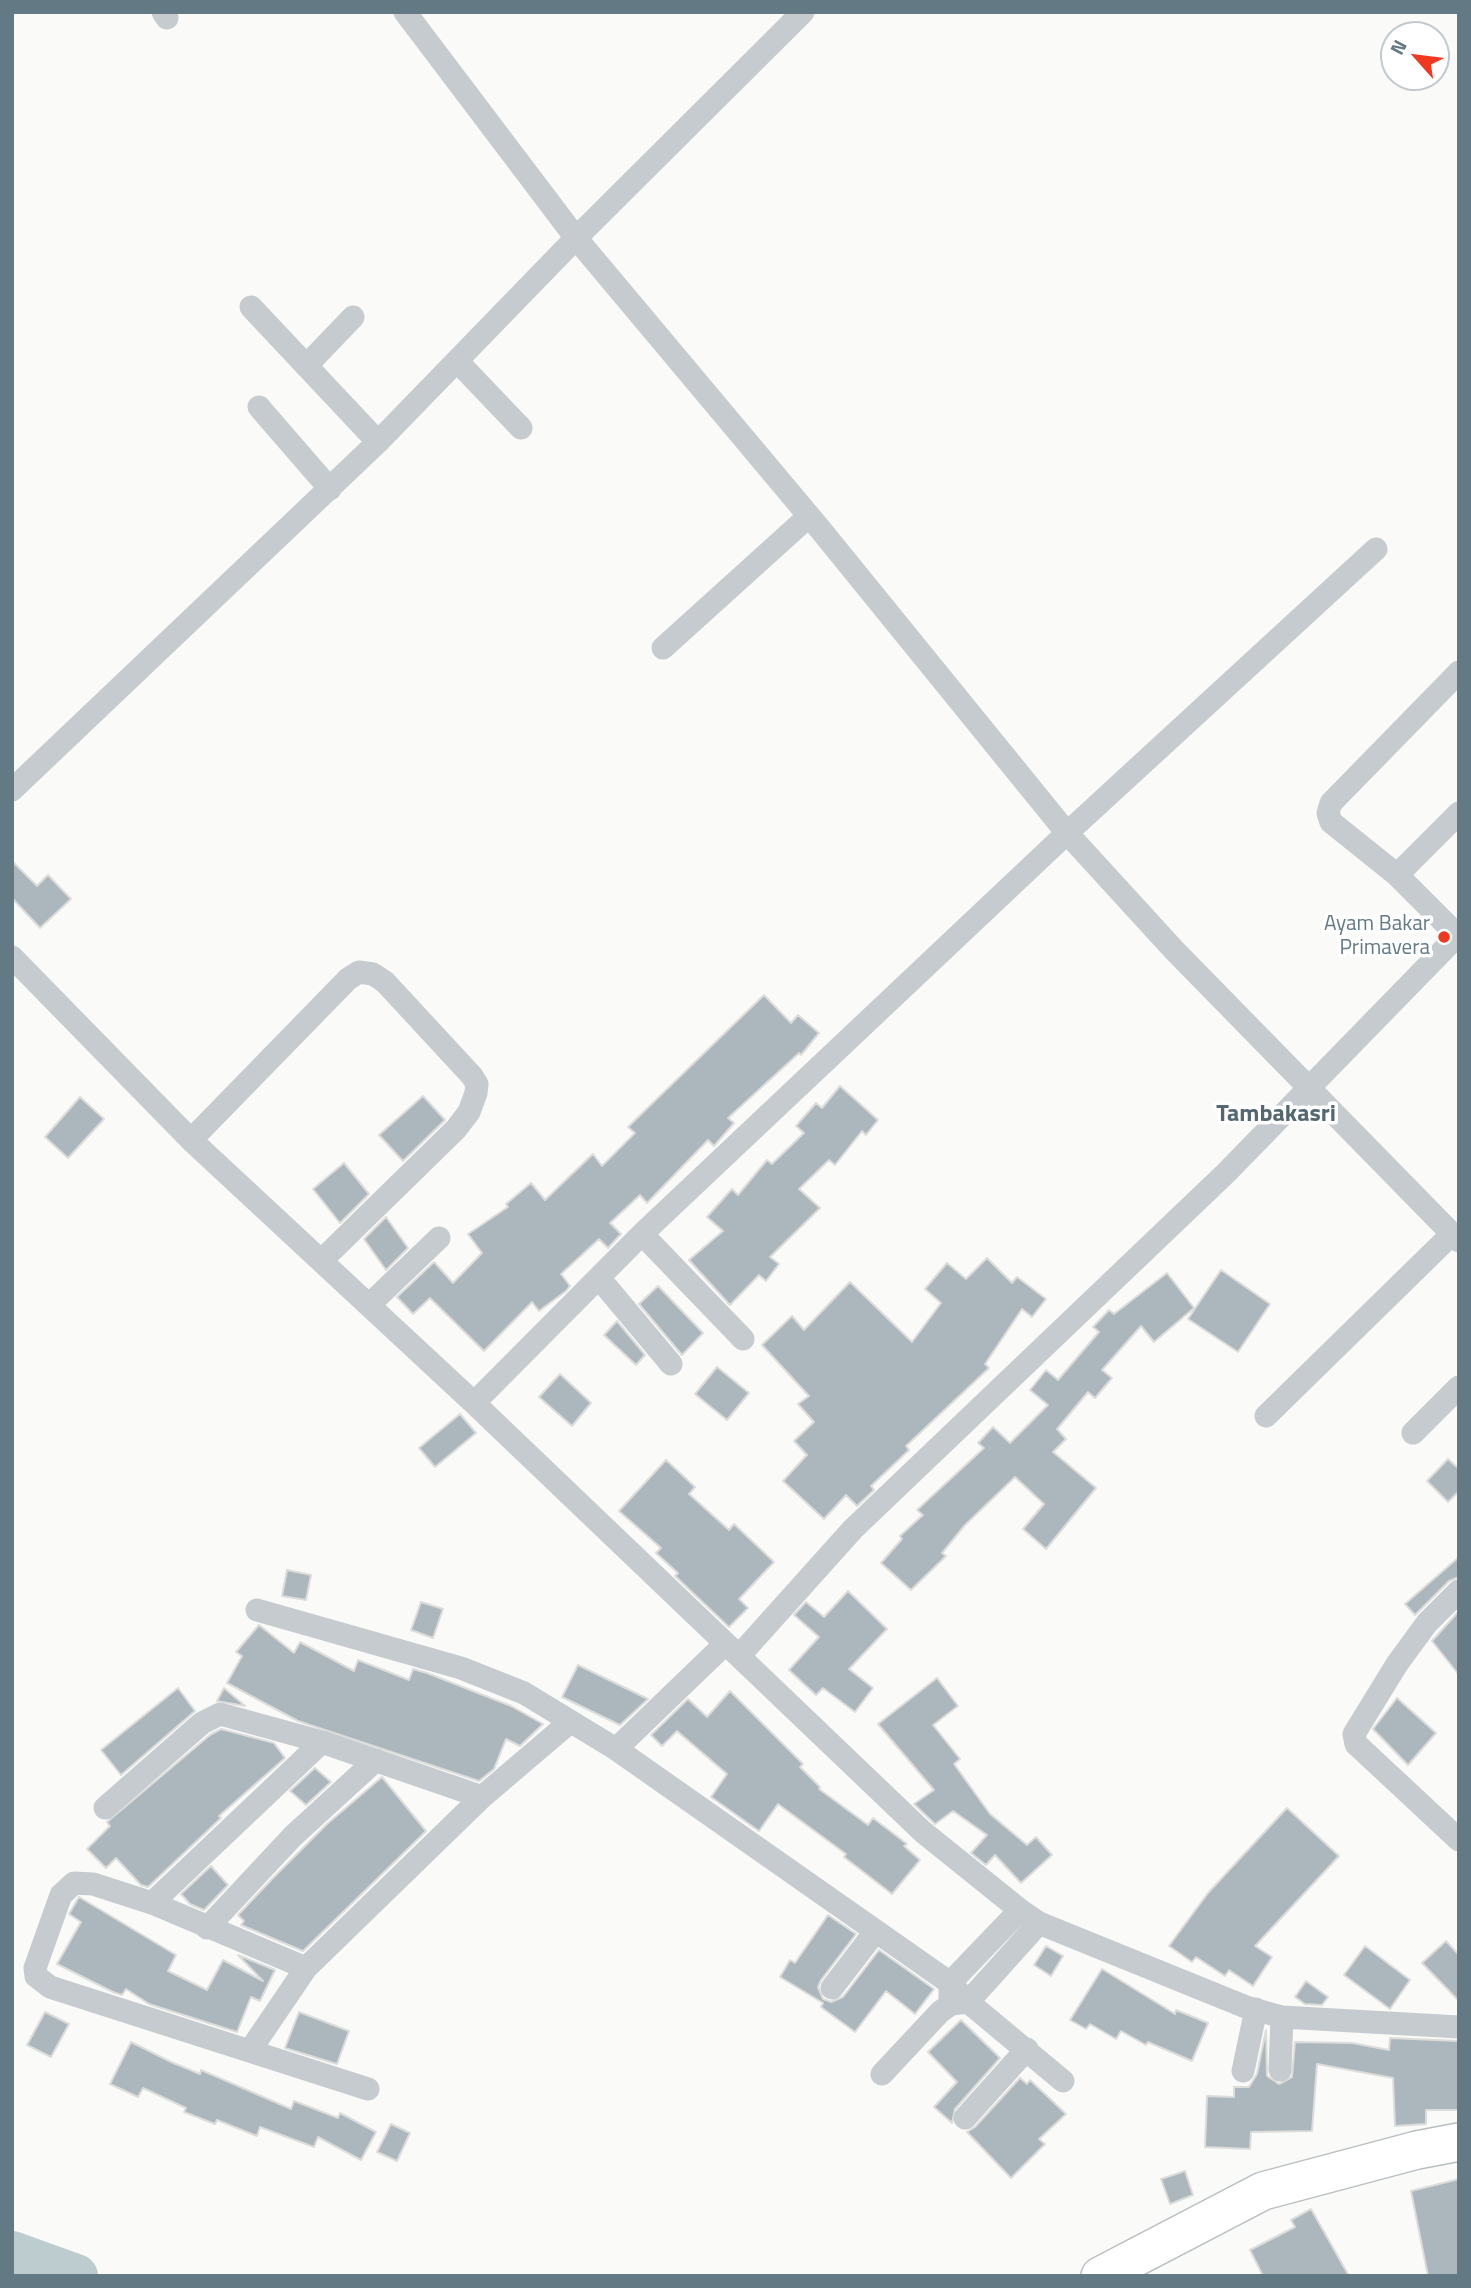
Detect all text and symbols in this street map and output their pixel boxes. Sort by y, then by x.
north arrow [1380,21,1450,91]
text: N [1382,34,1414,59]
place label: Ayam Bakar Primavera [1324,912,1430,962]
marker: Ayam Bakar Primavera [1436,929,1452,945]
district label: Tambakasri [1216,1101,1336,1129]

